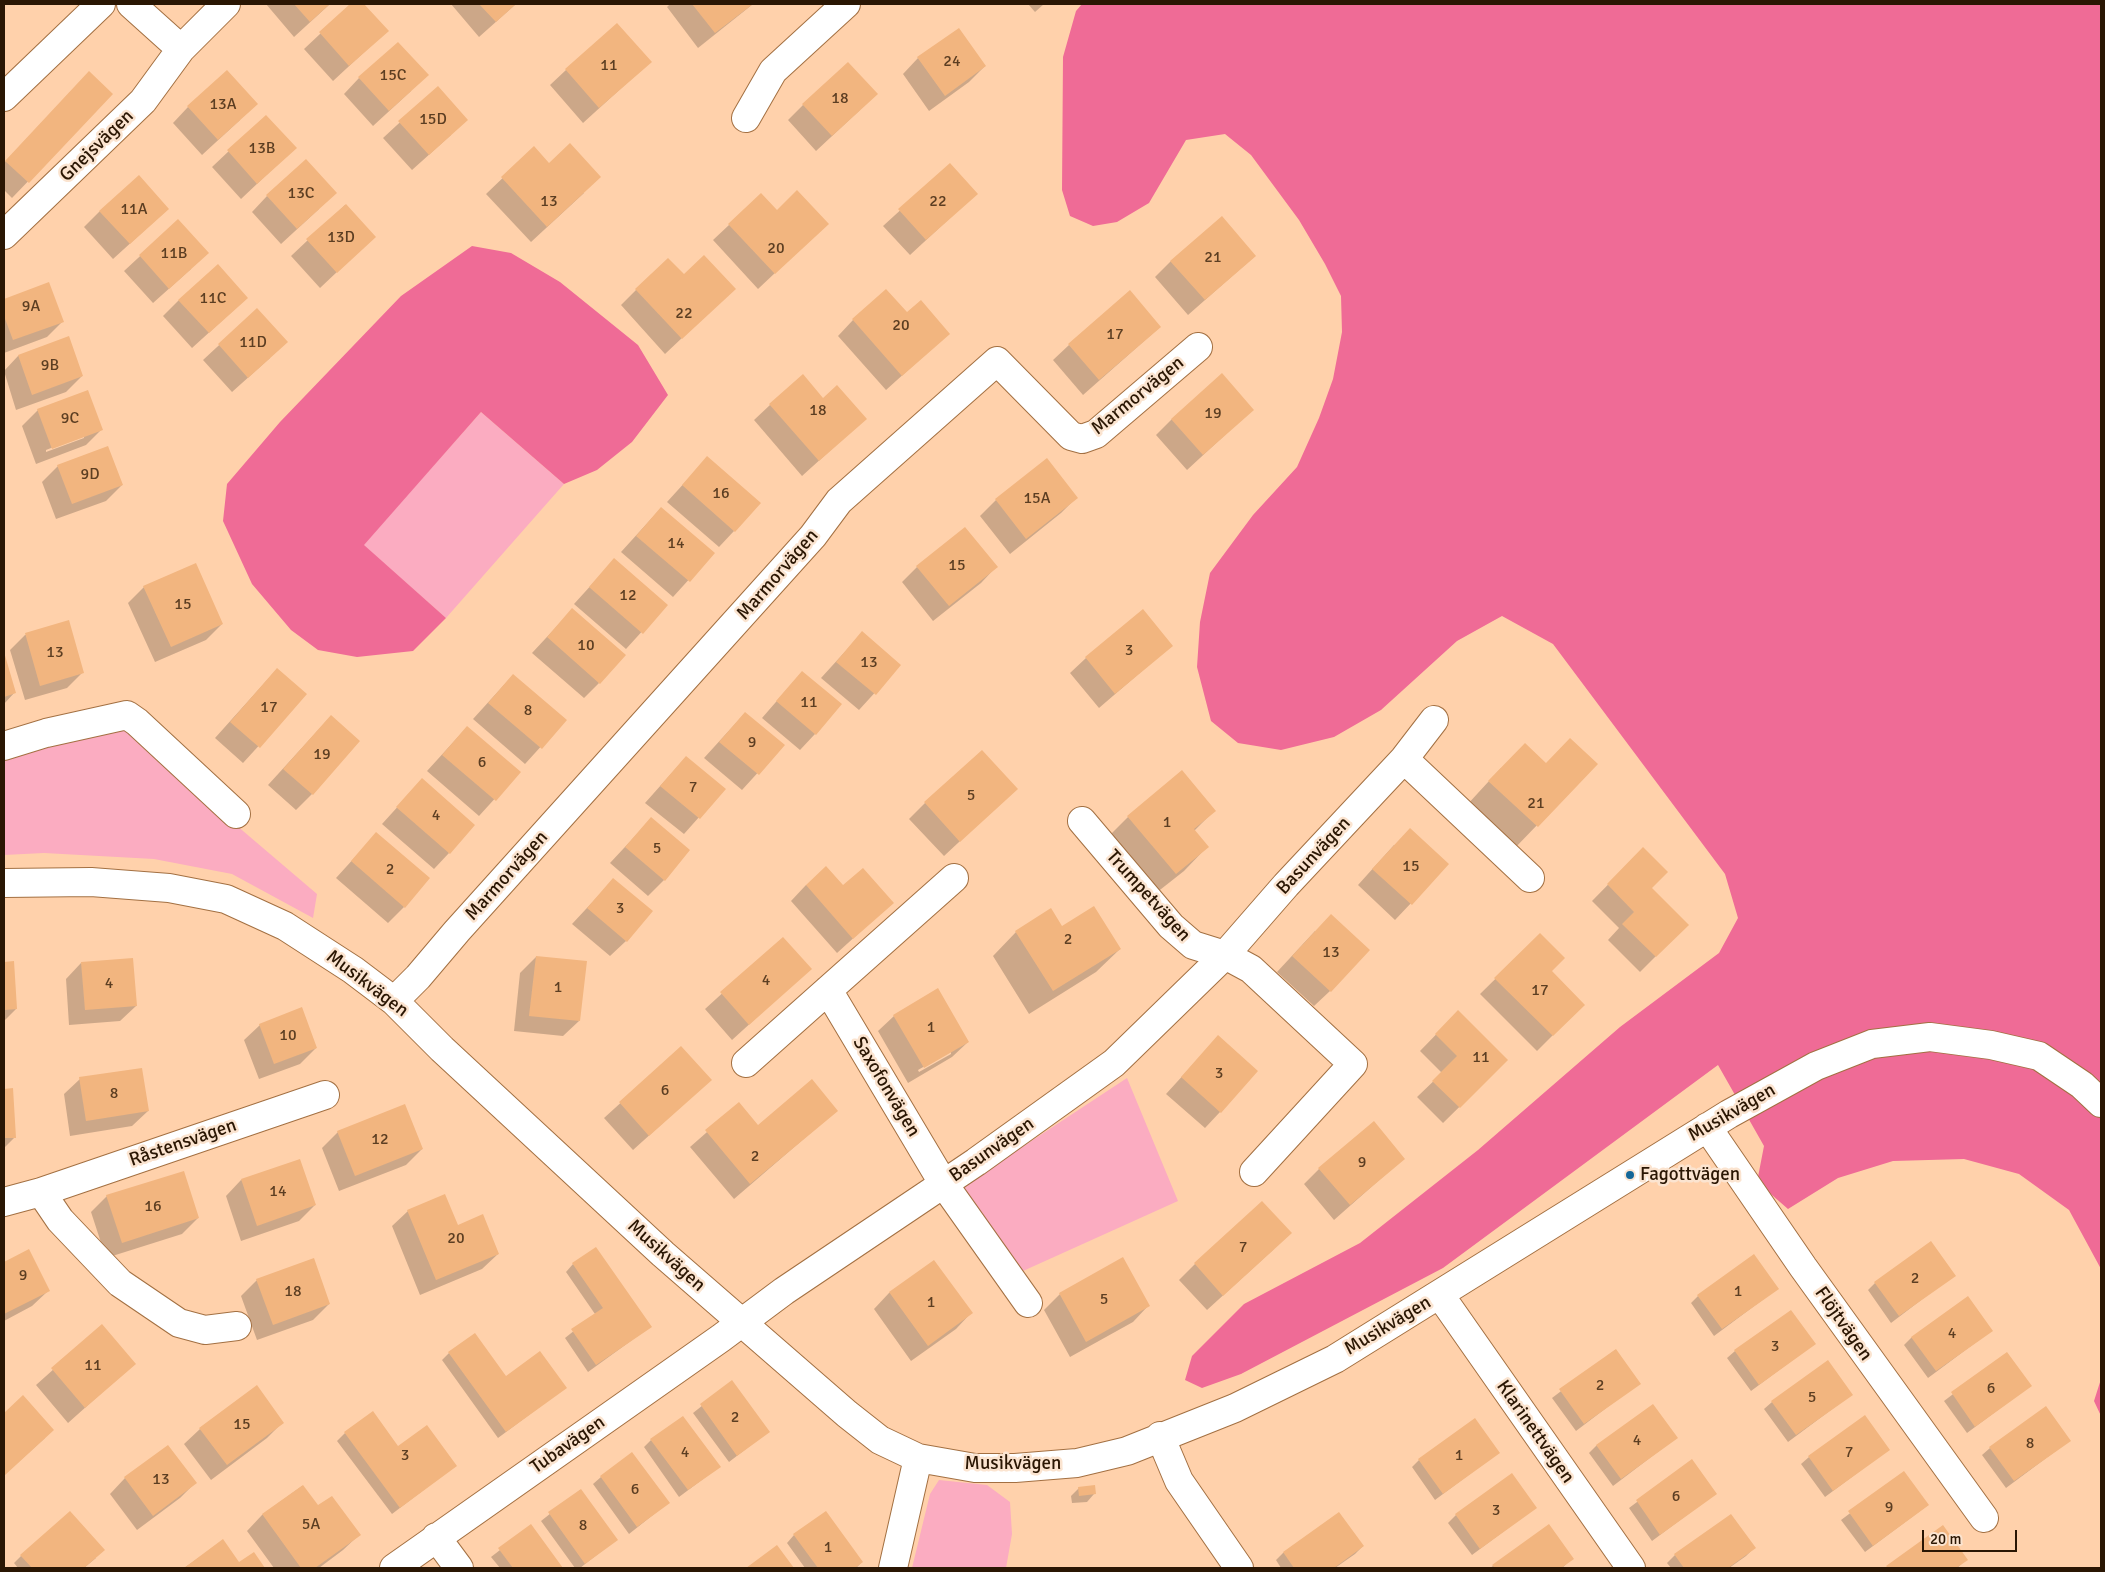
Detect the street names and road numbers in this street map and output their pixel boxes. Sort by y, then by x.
street label: Gnejsvägen [55,105,139,187]
street label: Marmorvägen [1087,352,1189,440]
street label: Marmorvägen [732,525,824,625]
street label: Basunvägen [1272,812,1356,900]
street label: Marmorvägen [461,827,553,925]
street label: Trumpetvägen [1101,845,1195,947]
street label: Musikvägen [321,946,413,1022]
street label: Saxofonvägen [847,1033,925,1141]
street label: Musikvägen [1684,1079,1780,1147]
street label: Basunvägen [945,1113,1039,1187]
street label: Råstensvägen [126,1114,240,1172]
street label: Musikvägen [622,1215,710,1297]
street label: Flöjtvägen [1809,1283,1877,1365]
street label: Musikvägen [1341,1291,1435,1361]
street label: Klarinettvägen [1491,1376,1579,1488]
street label: Tubavägen [526,1411,610,1479]
street label: Musikvägen [965,1453,1061,1475]

